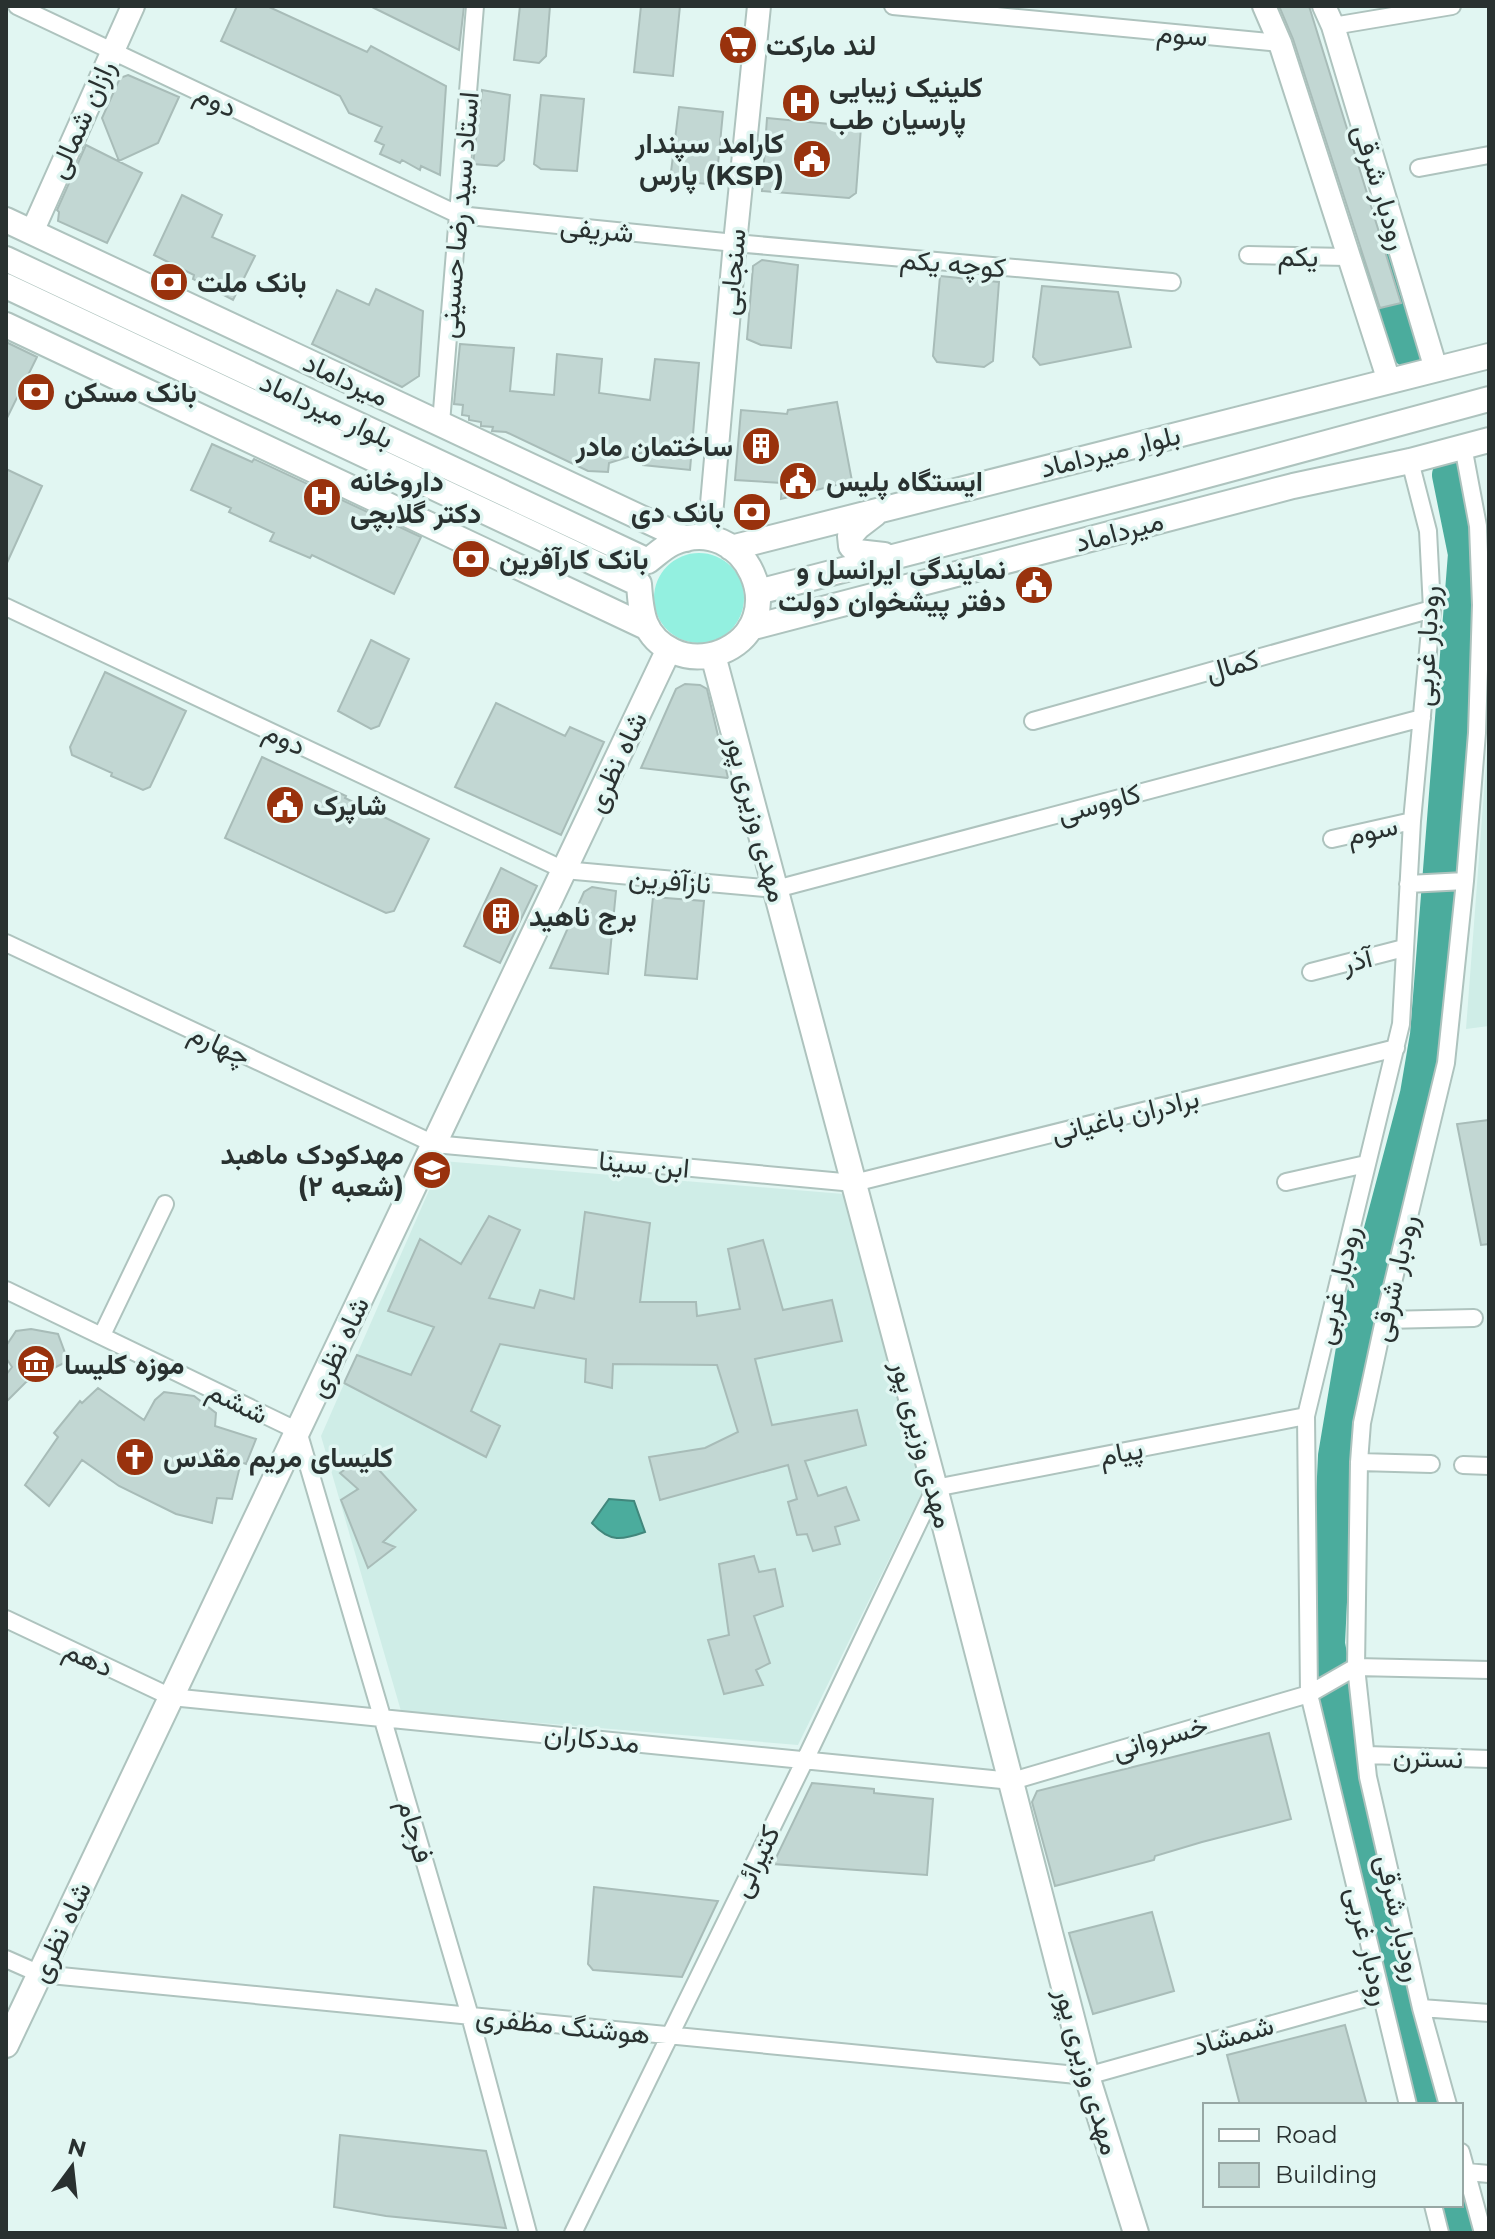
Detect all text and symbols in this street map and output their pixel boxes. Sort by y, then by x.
street label: سوم [1155,15,1209,55]
supermarket icon: لند مارکت [717,24,759,66]
place label: لند مارکت [766,28,876,63]
street label: رازان شمالی [40,54,123,184]
place label: کلینیک زیبایی پارسیان طب [829,70,983,139]
street label: دوم [189,76,242,126]
hospital icon: کلینیک زیبایی پارسیان طب [780,82,822,124]
street label: استاد سید رضا حسینی [430,90,487,340]
street label: رودبار شرقی [1345,120,1416,254]
place label: کارامد سپندار پارس (KSP) [634,126,784,195]
public building icon: کارامد سپندار پارس (KSP) [791,138,833,180]
street label: شریفی [558,208,635,251]
street label: سنجابی [711,227,753,317]
street label: یکم [1277,239,1319,275]
street label: کوچه یکم [898,241,1007,287]
bank icon: بانک ملت [148,261,190,303]
place label: بانک ملت [197,265,306,299]
street label: میرداماد [298,345,394,414]
street label: بلوار میرداماد [254,364,399,457]
bank icon: بانک مسکن [15,371,57,413]
place label: بانک مسکن [64,375,197,409]
street label: بلوار میرداماد [1036,417,1184,486]
building icon: ساختمان مادر [740,425,782,467]
place label: ساختمان مادر [575,429,733,464]
public building icon: ایستگاه پلیس [777,460,819,502]
place label: داروخانه دکتر گلابچی [350,464,481,533]
place label: ایستگاه پلیس [826,464,983,501]
hospital icon: داروخانه دکتر گلابچی [301,476,343,518]
bank icon: بانک دی [731,491,773,533]
place label: بانک دی [631,495,724,529]
street label: میرداماد [1071,503,1167,560]
bank icon: بانک کارآفرین [450,538,492,580]
place label: بانک کارآفرین [499,542,649,577]
place label: نمایندگی ایرانسل و دفتر پیشخوان دولت [778,552,1006,621]
public building icon: نمایندگی ایرانسل و دفتر پیشخوان دولت [1013,564,1055,606]
street label: رودبار غربی [1406,585,1447,707]
street label: کمال [1201,641,1263,689]
street label: شاه نظری [578,706,655,818]
street label: دوم [258,714,311,764]
street label: مهدی وزیری پور [716,729,796,906]
street label: کاووسی [1054,776,1145,831]
public building icon: شاپرک [264,784,306,826]
place label: شاپرک [313,788,387,825]
street label: سوم [1343,808,1401,854]
street label: نازآفرین [627,859,713,902]
building icon: برج ناهید [480,895,522,937]
place label: برج ناهید [529,899,637,935]
street label: آذر [1338,939,1378,981]
street label: چهارم [183,1015,256,1075]
street label: برادران باغیانی [1047,1080,1203,1151]
place label: مهدکودک ماهبد (شعبه ۲) [220,1137,404,1203]
street label: ابن سینا [597,1143,691,1185]
school or university icon: مهدکودک ماهبد (شعبه ۲) [411,1149,453,1191]
street label: رودبار شرقی [1363,1211,1426,1345]
street label: رودبار غربی [1307,1222,1368,1348]
street label: شاه نظری [300,1291,377,1403]
museum icon: موزه کلیسا [15,1343,57,1385]
place label: موزه کلیسا [64,1347,184,1382]
street label: مهدی وزیری پور [882,1355,962,1532]
street label: ششم [201,1373,274,1433]
street label: پیام [1096,1431,1146,1475]
church icon: کلیسای مریم مقدس [114,1436,156,1478]
place label: کلیسای مریم مقدس [163,1440,393,1476]
street label: دهم [58,1632,119,1686]
street label: خسروانی [1108,1707,1212,1768]
street label: مددکاران [542,1716,641,1761]
street label: نسترن [1392,1739,1464,1776]
street label: فرجام [389,1795,441,1867]
street label: کتیرائی [723,1820,788,1903]
street label: رودبار شرقی [1368,1851,1431,1985]
street label: شاه نظری [22,1876,99,1988]
street label: رودبار غربی [1338,1883,1399,2009]
street label: مهدی وزیری پور [1046,1982,1128,2159]
street label: هوشنگ مظفری [474,1999,652,2052]
street label: شمشاد [1189,2007,1277,2063]
legend [1203,2103,1463,2207]
text: Road [1275,2120,1338,2149]
north arrow [32,2127,112,2207]
text: N [65,2133,89,2164]
text: Building [1275,2160,1378,2189]

